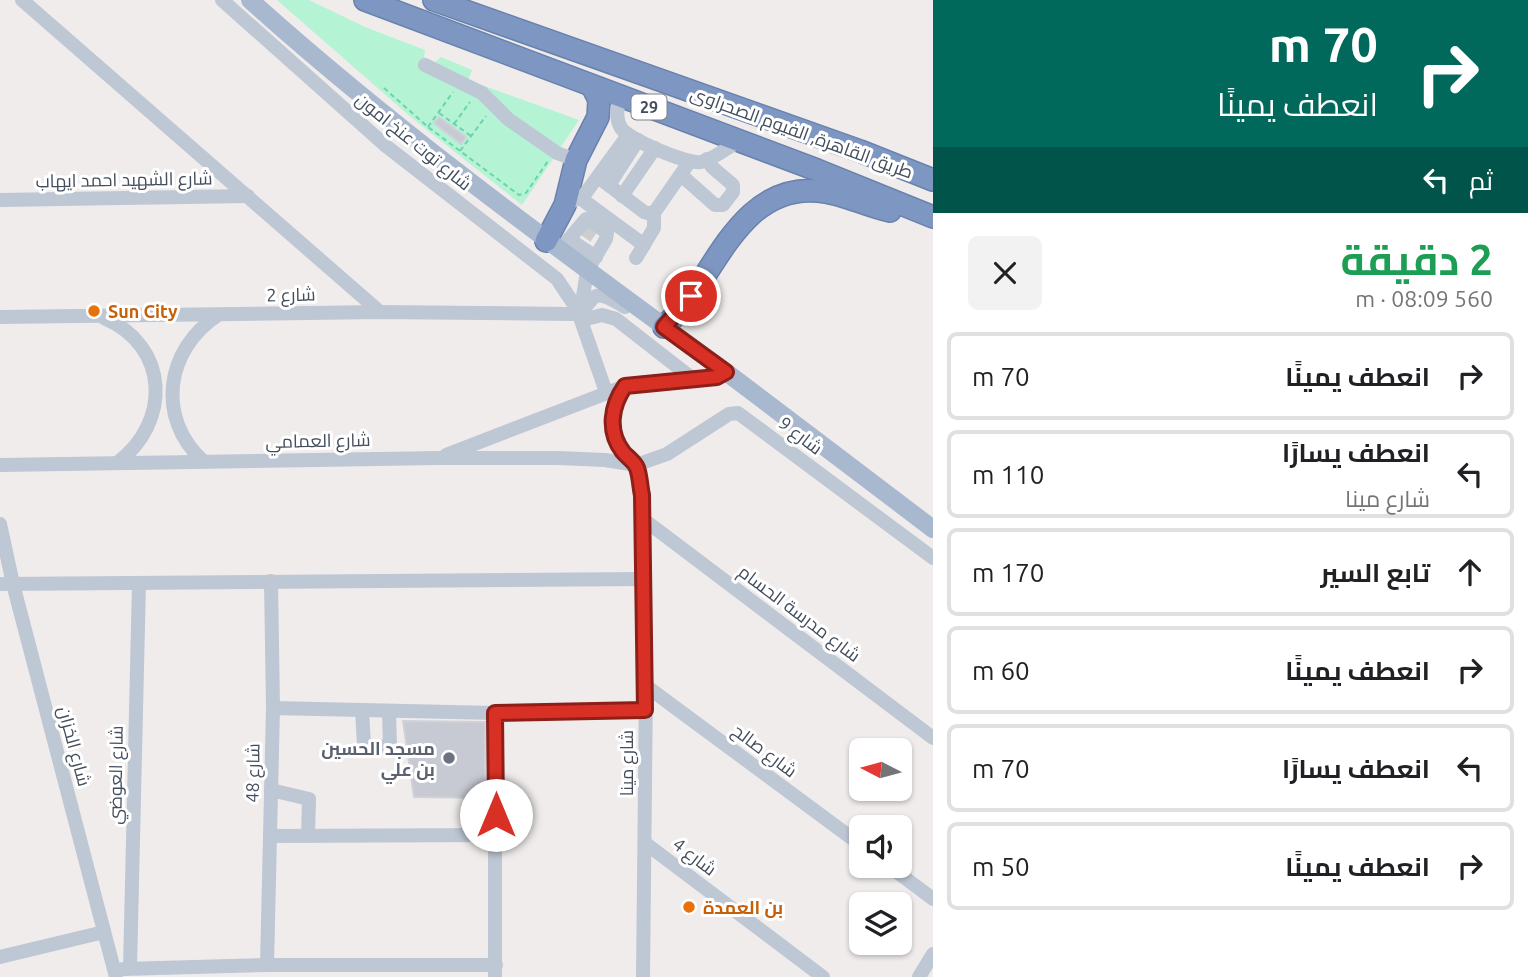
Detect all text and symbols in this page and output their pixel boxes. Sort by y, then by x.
text: 70 m [1269,16,1378,71]
icon: right [1402,28,1493,119]
street label: طريق القاهرة, الفيوم الصحراوى [687,82,916,184]
text: انعطف يمينًا [1217,86,1378,122]
street label: شارع توت عنخ امون [350,88,476,196]
road number: 29 [632,94,666,120]
icon: left [1417,161,1455,199]
text: ثم [1469,166,1493,195]
street label: شارع الشهيد احمد ايهاب [35,167,213,194]
button: close [968,236,1042,310]
text: 2 دقيقة [1341,236,1493,283]
pin [661,266,721,326]
icon: arrive [672,277,710,315]
street label: شارع 2 [266,284,316,307]
text: 560 m · 08:09 [1355,286,1493,311]
place label: Sun City [108,301,178,321]
marker: Sun City [86,303,102,319]
icon: right [1451,357,1489,395]
text: 70 m [972,362,1030,391]
text: انعطف يمينًا [1285,362,1430,391]
street label: شارع 9 [774,412,827,460]
street label: شارع العمامي [265,429,371,456]
text: انعطف يسارًا [1282,438,1430,467]
icon: left [1451,455,1489,493]
text: 110 m [972,460,1044,489]
text: شارع مينا [1345,486,1430,511]
icon: ahead [1451,553,1489,591]
text: 170 m [972,558,1044,587]
text: تابع السير [1320,558,1430,587]
street label: شارع مدرسة الحسام [733,561,865,668]
icon: right [1451,651,1489,689]
text: 60 m [972,656,1030,685]
text: انعطف يمينًا [1285,656,1430,685]
street label: شارع الخزان [52,704,95,789]
street label: شارع صالح [727,719,801,783]
street label: شارع العوضي [104,725,130,825]
street label: شارع مينا [616,730,639,796]
place label: مسجد الحسين بن علي [321,738,435,785]
north arrow [849,738,912,802]
map controls [849,738,912,955]
street label: شارع 48 [241,743,266,803]
icon: left [1451,749,1489,787]
marker: مسجد الحسين بن علي [441,750,457,766]
text: 70 m [972,754,1030,783]
text: انعطف يسارًا [1282,754,1430,783]
position arrow [459,778,533,852]
button: sound [849,815,912,878]
street label: شارع 4 [668,833,721,881]
icon: right [1451,847,1489,885]
text: 50 m [972,852,1030,881]
text: انعطف يمينًا [1285,852,1430,881]
button: layers [849,892,912,955]
place label: بن العمدة [703,897,783,919]
marker: بن العمدة [681,899,697,915]

